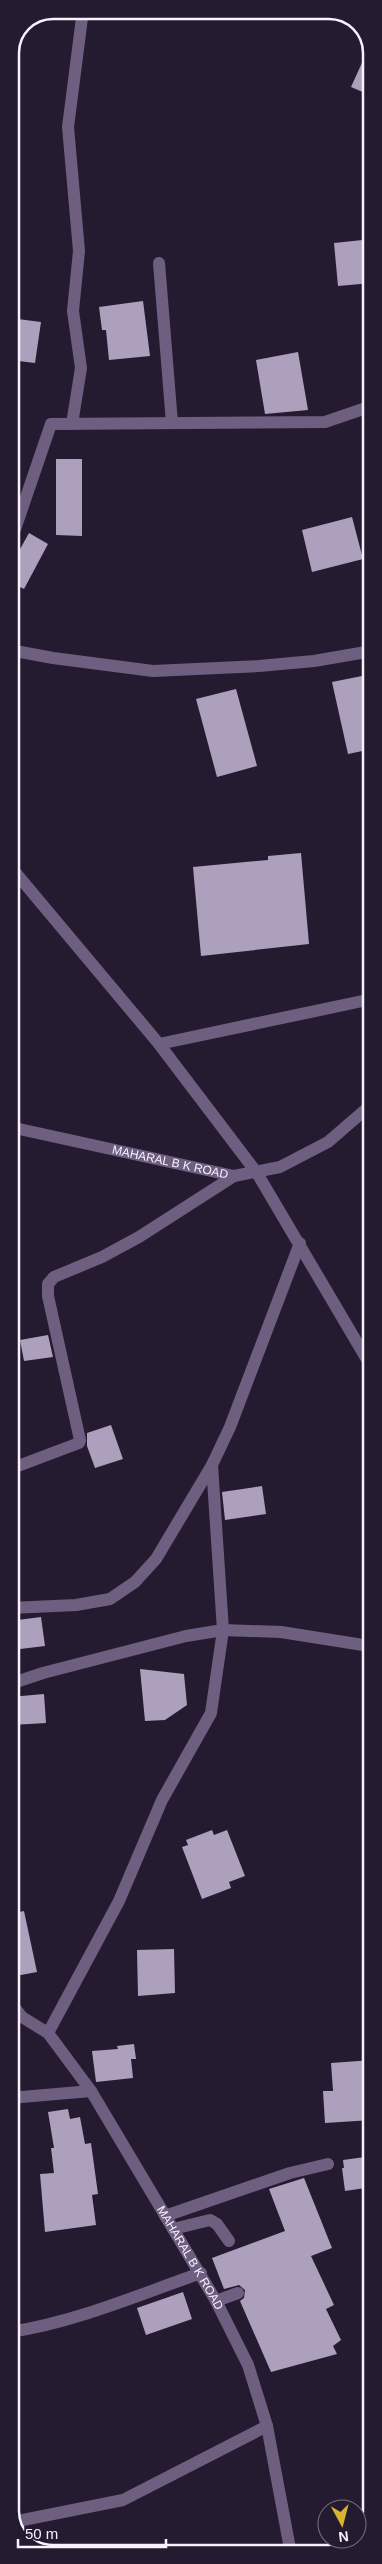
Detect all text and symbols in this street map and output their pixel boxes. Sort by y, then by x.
street label: MAHARAL B K ROAD [111,1143,230,1182]
street label: MAHARAL B K ROAD [154,2203,226,2312]
north arrow [317,2499,367,2549]
scale bar [18,2516,165,2548]
text: 50 m [25,2525,58,2542]
text: N [338,2528,350,2545]

